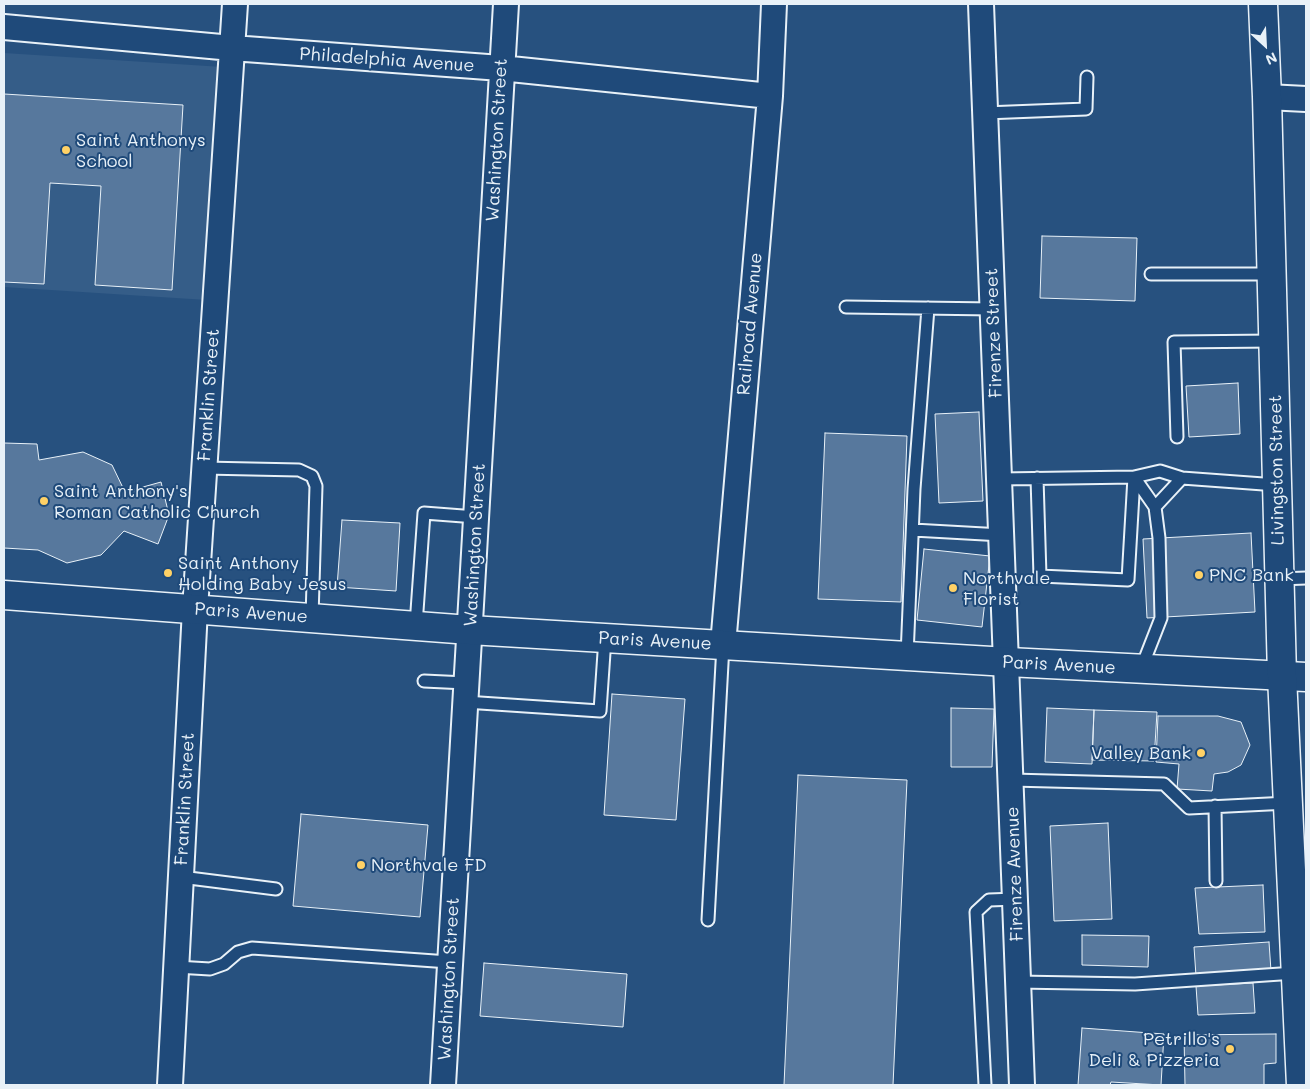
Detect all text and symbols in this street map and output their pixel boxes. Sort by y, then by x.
north arrow [1240,20,1290,70]
street label: Philadelphia Avenue [299,43,475,77]
text: N [1263,48,1280,70]
street label: Washington Street [482,58,512,222]
place label: Saint Anthonys School [76,129,206,172]
marker: Saint Anthonys School [60,144,72,156]
street label: Railroad Avenue [733,252,767,396]
street label: Firenze Street [981,268,1007,398]
street label: Franklin Street [194,328,224,462]
street label: Livingston Street [1265,394,1289,546]
street label: Washington Street [460,463,490,627]
place label: Saint Anthony's Roman Catholic Church [54,480,259,522]
marker: Saint Anthony's Roman Catholic Church [38,495,50,507]
place label: Saint Anthony Holding Baby Jesus [178,552,346,594]
place label: PNC Bank [1209,564,1294,586]
marker: Saint Anthony Holding Baby Jesus [162,567,174,579]
place label: Northvale Florist [963,567,1050,610]
marker: PNC Bank [1193,569,1205,581]
marker: Northvale Florist [947,582,959,594]
street label: Paris Avenue [194,598,308,628]
street label: Paris Avenue [598,627,712,655]
street label: Paris Avenue [1002,651,1116,679]
street label: Franklin Street [171,732,199,866]
place label: Valley Bank [1091,742,1191,764]
marker: Valley Bank [1195,747,1207,759]
street label: Firenze Avenue [1002,806,1028,942]
place label: Northvale FD [371,854,487,876]
marker: Northvale FD [355,859,367,871]
street label: Washington Street [434,897,464,1061]
place label: Petrillo's Deli & Pizzeria [1089,1028,1220,1070]
marker: Petrillo's Deli & Pizzeria [1224,1043,1236,1055]

